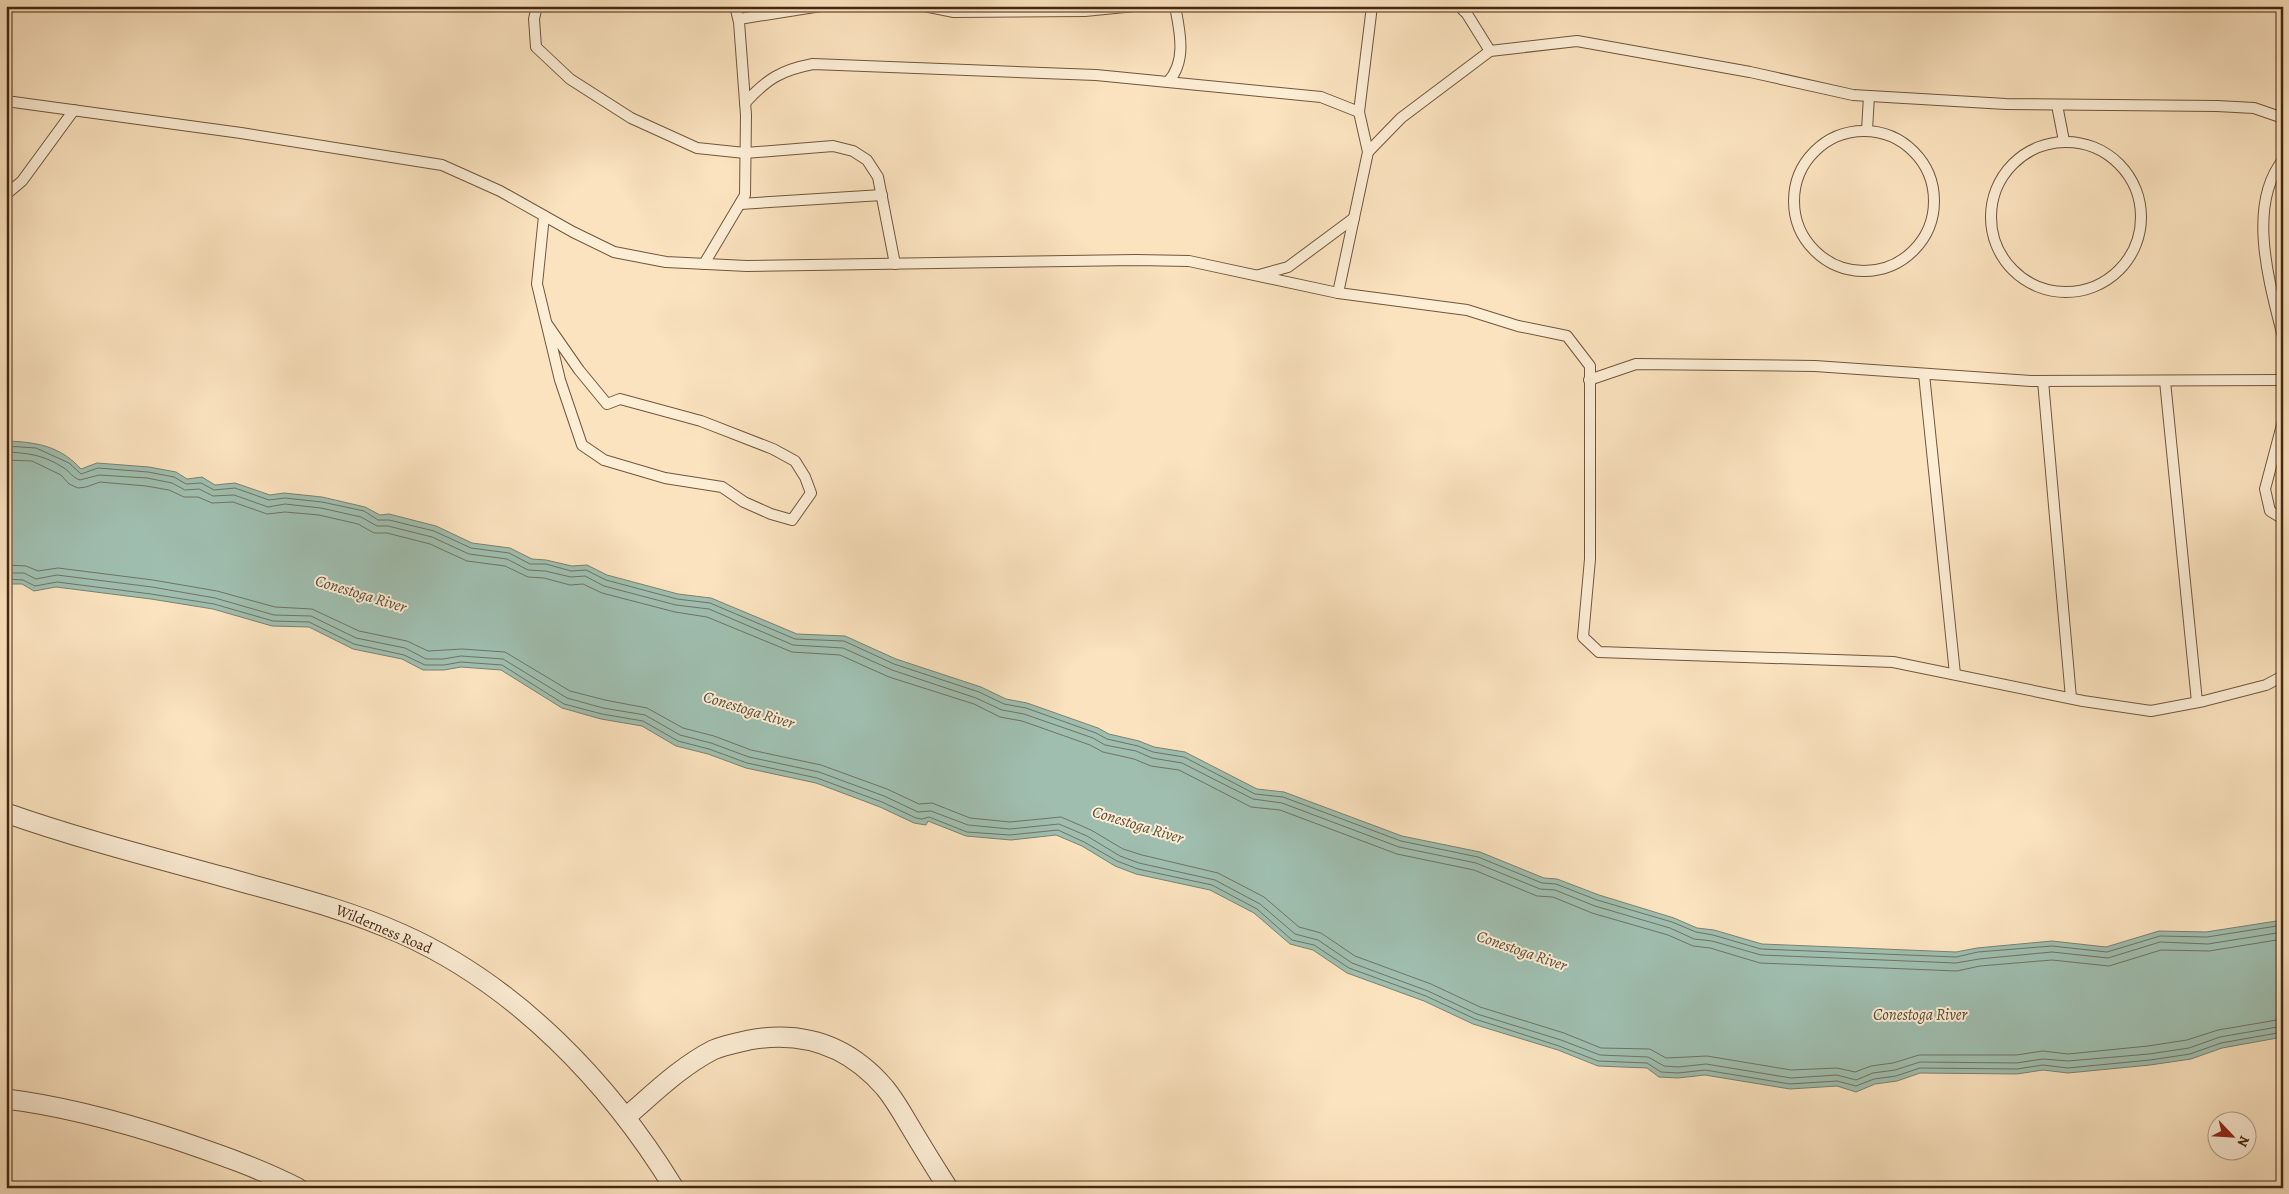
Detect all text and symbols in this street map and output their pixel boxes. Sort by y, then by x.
water label: Conestoga River [312,570,409,618]
water label: Conestoga River [700,686,797,734]
water label: Conestoga River [1089,801,1186,849]
street label: Wilderness Road [332,899,436,959]
water label: Conestoga River [1474,925,1570,977]
water label: Conestoga River [1873,1004,1968,1026]
north arrow [2206,1112,2256,1162]
text: N [2233,1133,2254,1150]

